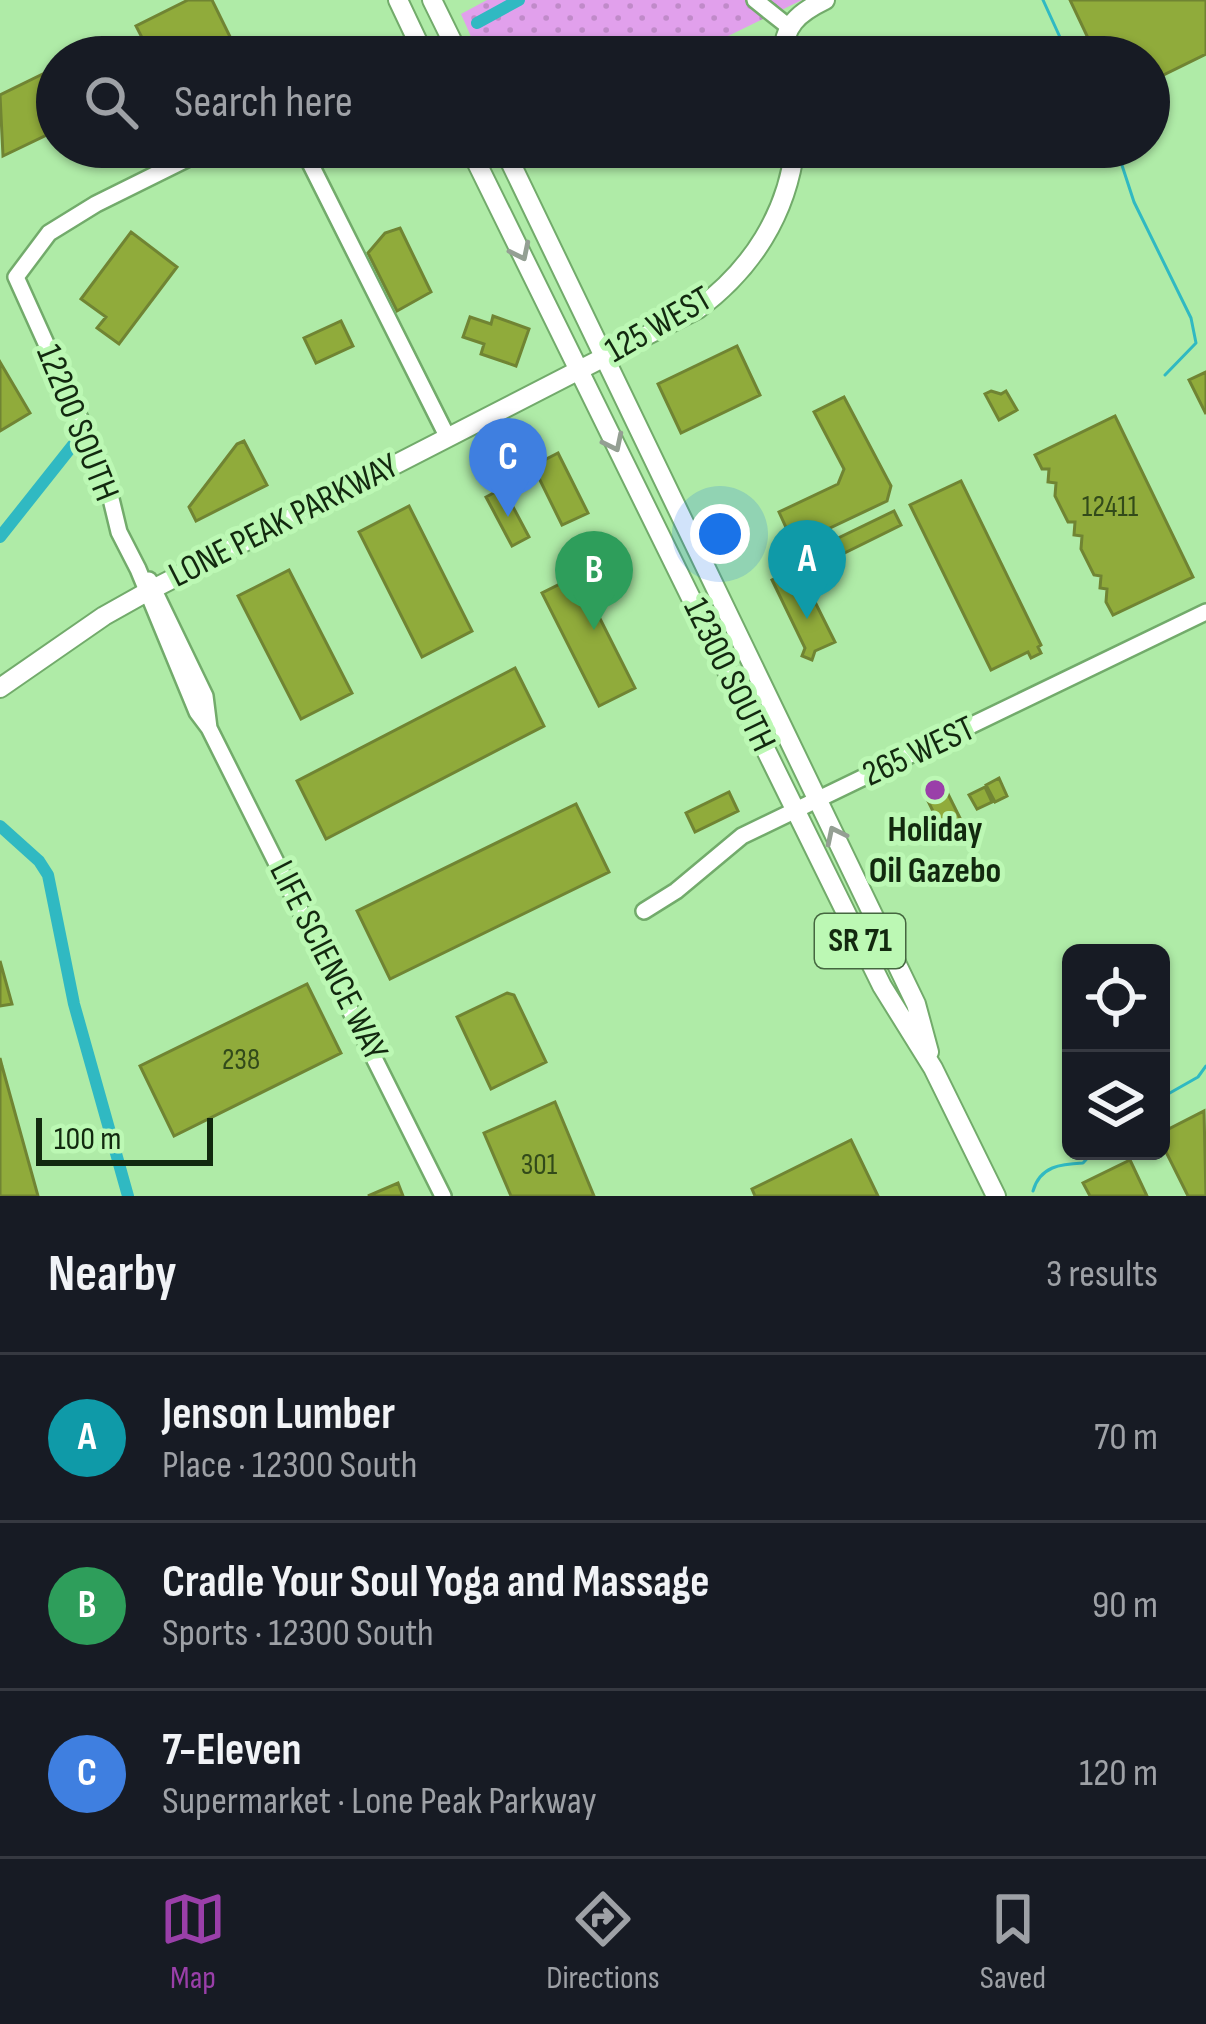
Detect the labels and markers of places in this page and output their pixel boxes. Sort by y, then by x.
pin: C [469,418,547,517]
pin: A [768,520,846,619]
pin: B [555,531,633,630]
marker: Holiday Oil Gazebo [922,777,948,803]
place label: Holiday Oil Gazebo [869,809,1001,893]

